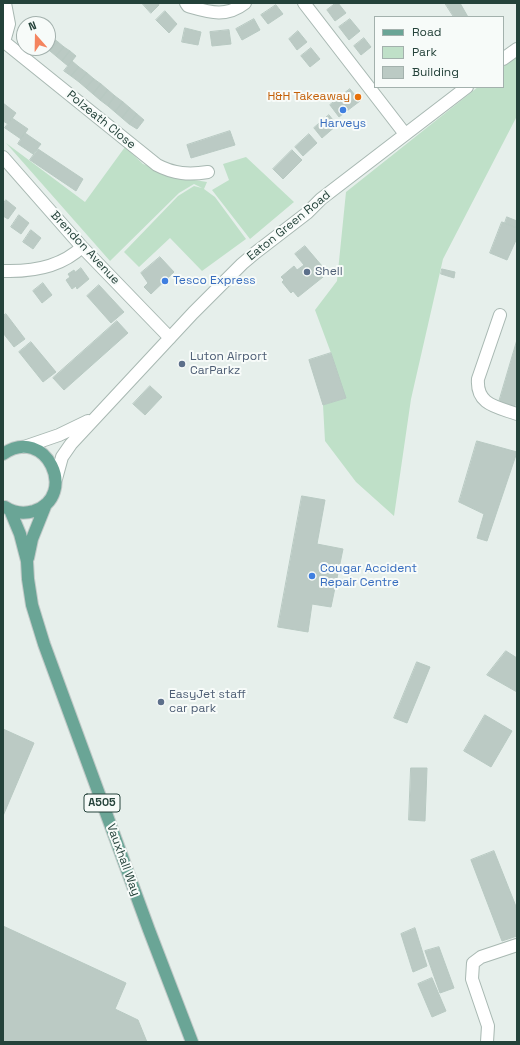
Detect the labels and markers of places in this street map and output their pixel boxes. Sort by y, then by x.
place label: H&H Takeaway [267,90,350,104]
marker: H&H Takeaway [353,92,363,102]
marker: Harveys [338,105,348,115]
place label: Harveys [320,117,366,131]
place label: Shell [315,265,343,279]
marker: Shell [302,267,312,277]
place label: Tesco Express [173,274,256,288]
marker: Tesco Express [160,276,170,286]
place label: Luton Airport CarParkz [190,350,267,378]
marker: Luton Airport CarParkz [177,359,187,369]
place label: Cougar Accident Repair Centre [320,562,417,590]
marker: Cougar Accident Repair Centre [307,571,317,581]
place label: EasyJet staff car park [169,688,246,716]
marker: EasyJet staff car park [156,697,166,707]

